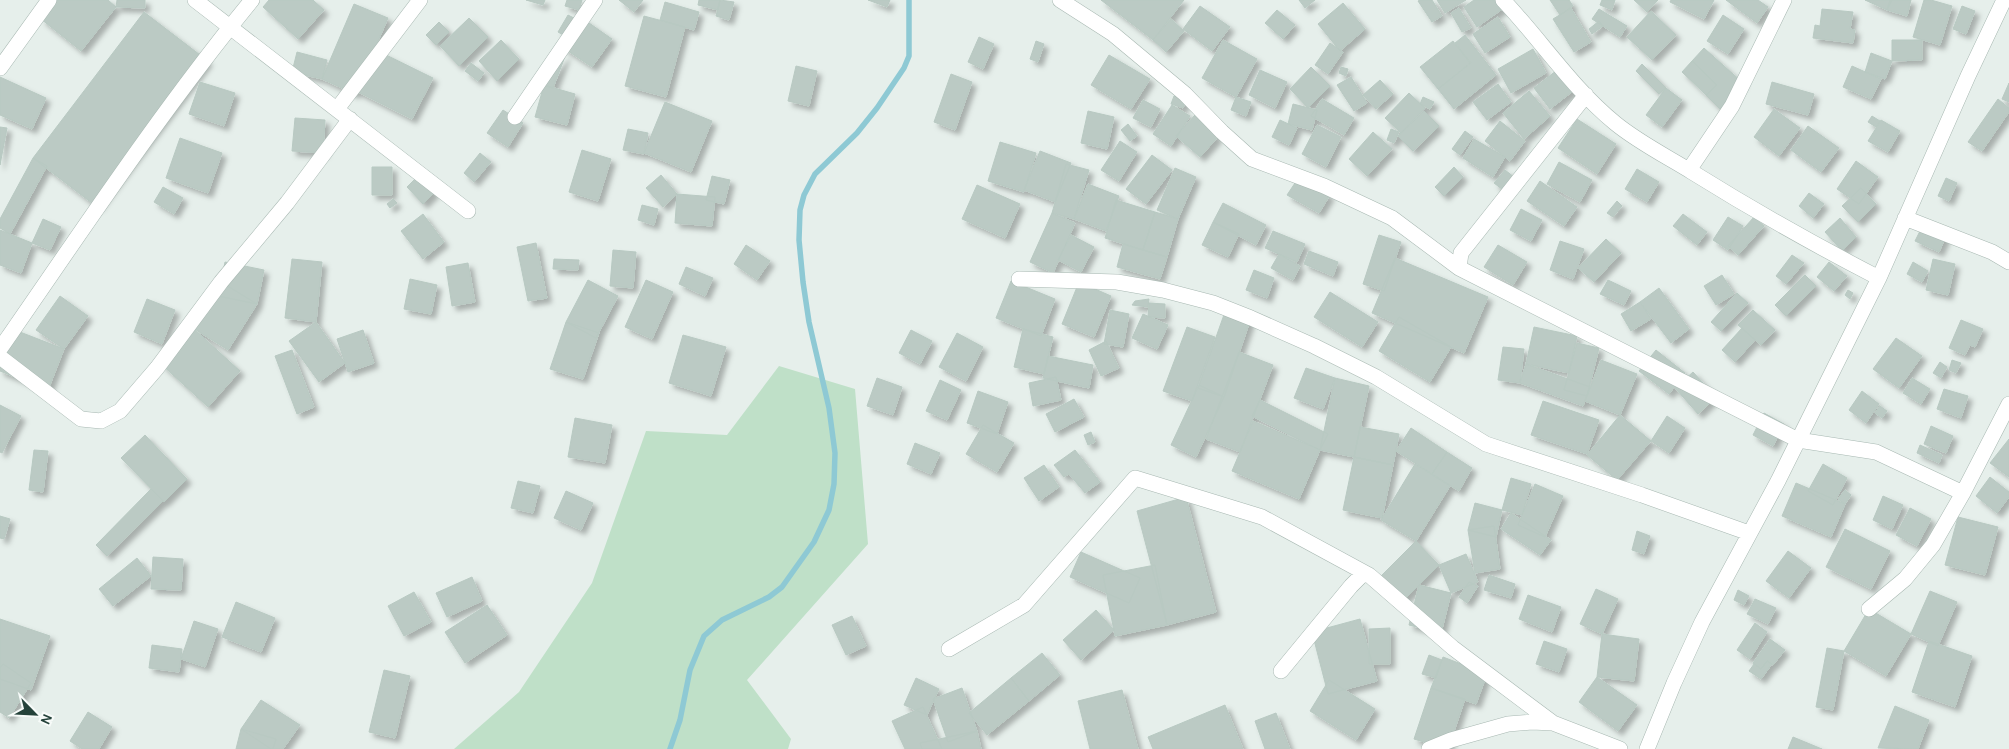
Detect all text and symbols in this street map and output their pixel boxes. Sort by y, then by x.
north arrow [10,689,60,739]
text: N [37,711,56,727]

